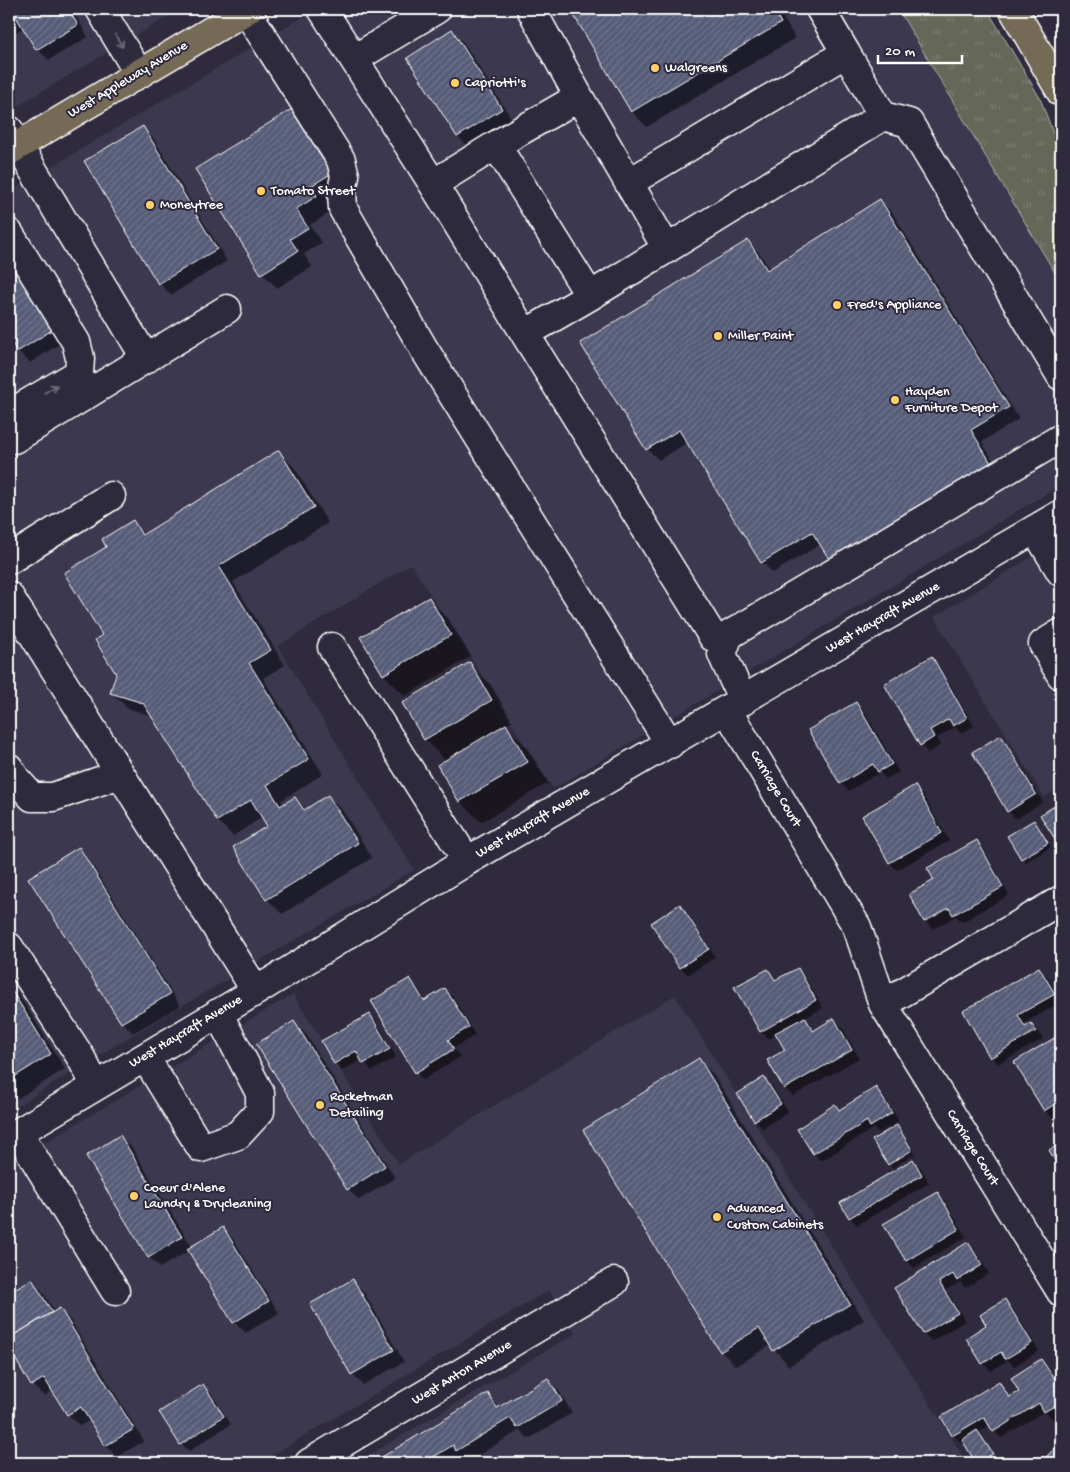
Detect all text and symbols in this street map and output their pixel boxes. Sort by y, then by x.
scale bar [878,32,961,64]
one-way arrow [115,34,125,48]
street label: West Appleway Avenue [65,37,192,122]
text: 20 m [885,43,915,61]
place label: Walgreens [665,60,728,77]
marker: Walgreens [649,62,661,74]
place label: Capriotti's [465,75,527,92]
marker: Capriotti's [449,77,461,89]
place label: Tomato Street [270,183,356,200]
marker: Tomato Street [255,185,267,197]
place label: Moneytree [160,197,224,214]
marker: Moneytree [144,199,156,211]
place label: Fred's Appliance [846,297,942,314]
marker: Fred's Appliance [831,299,843,311]
place label: Miller Paint [728,328,795,345]
marker: Miller Paint [712,330,724,342]
one-way arrow [43,384,58,394]
place label: Hayden Furniture Depot [904,384,999,417]
marker: Hayden Furniture Depot [889,394,901,406]
street label: West Haycraft Avenue [823,578,944,658]
street label: Carriage Court [745,747,805,832]
street label: West Haycraft Avenue [473,783,594,863]
street label: West Haycraft Avenue [126,991,246,1072]
place label: Rocketman Detailing [329,1089,393,1122]
marker: Rocketman Detailing [314,1099,326,1111]
street label: Carriage Court [942,1107,1003,1190]
place label: Coeur d'Alene Laundry & Drycleaning [144,1180,271,1213]
marker: Coeur d'Alene Laundry & Drycleaning [128,1190,140,1202]
place label: Advanced Custom Cabinets [727,1201,824,1234]
marker: Advanced Custom Cabinets [711,1211,723,1223]
street label: West Anton Avenue [409,1336,516,1409]

